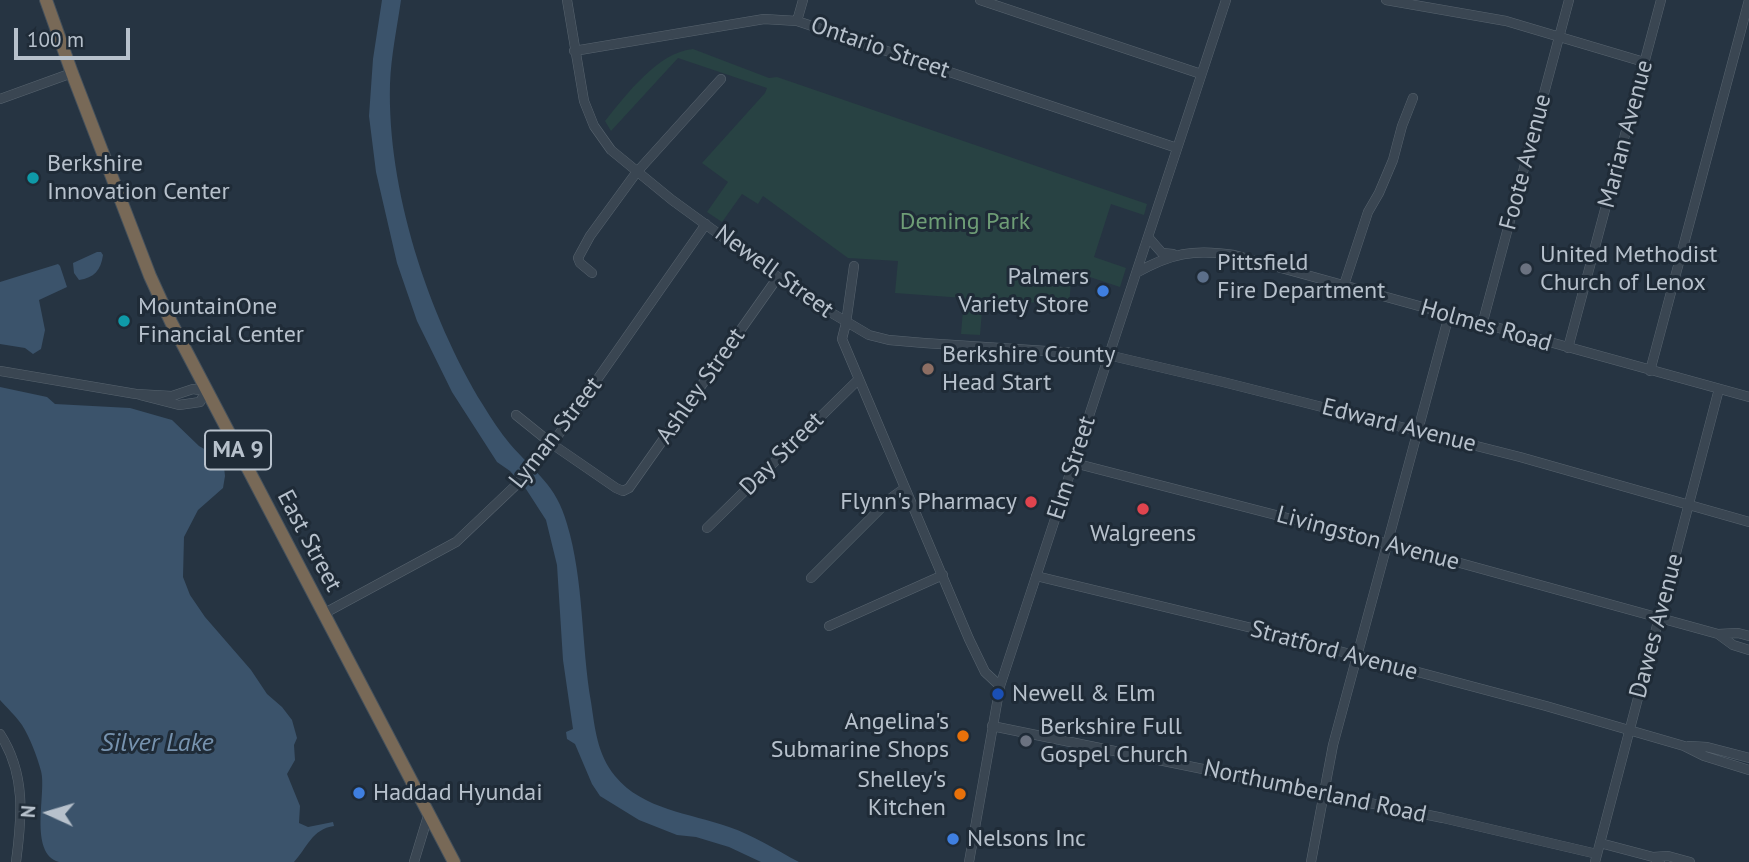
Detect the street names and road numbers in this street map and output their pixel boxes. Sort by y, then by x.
street label: Ontario Street [807,11,953,85]
street label: Marian Avenue [1592,57,1660,211]
street label: Foote Avenue [1494,91,1558,233]
street label: Newell Street [709,219,839,325]
street label: Holmes Road [1417,294,1555,358]
street label: Ashley Street [651,323,751,449]
street label: Lyman Street [504,372,608,494]
street label: Edward Avenue [1319,393,1479,459]
street label: Day Street [734,406,830,502]
street label: Elm Street [1042,413,1102,523]
road number: MA 9 [205,431,271,470]
street label: East Street [270,485,348,597]
street label: Livingston Avenue [1273,501,1463,577]
street label: Dawes Avenue [1624,550,1690,702]
street label: Stratford Avenue [1247,615,1421,687]
street label: Northumberland Road [1201,754,1429,830]

